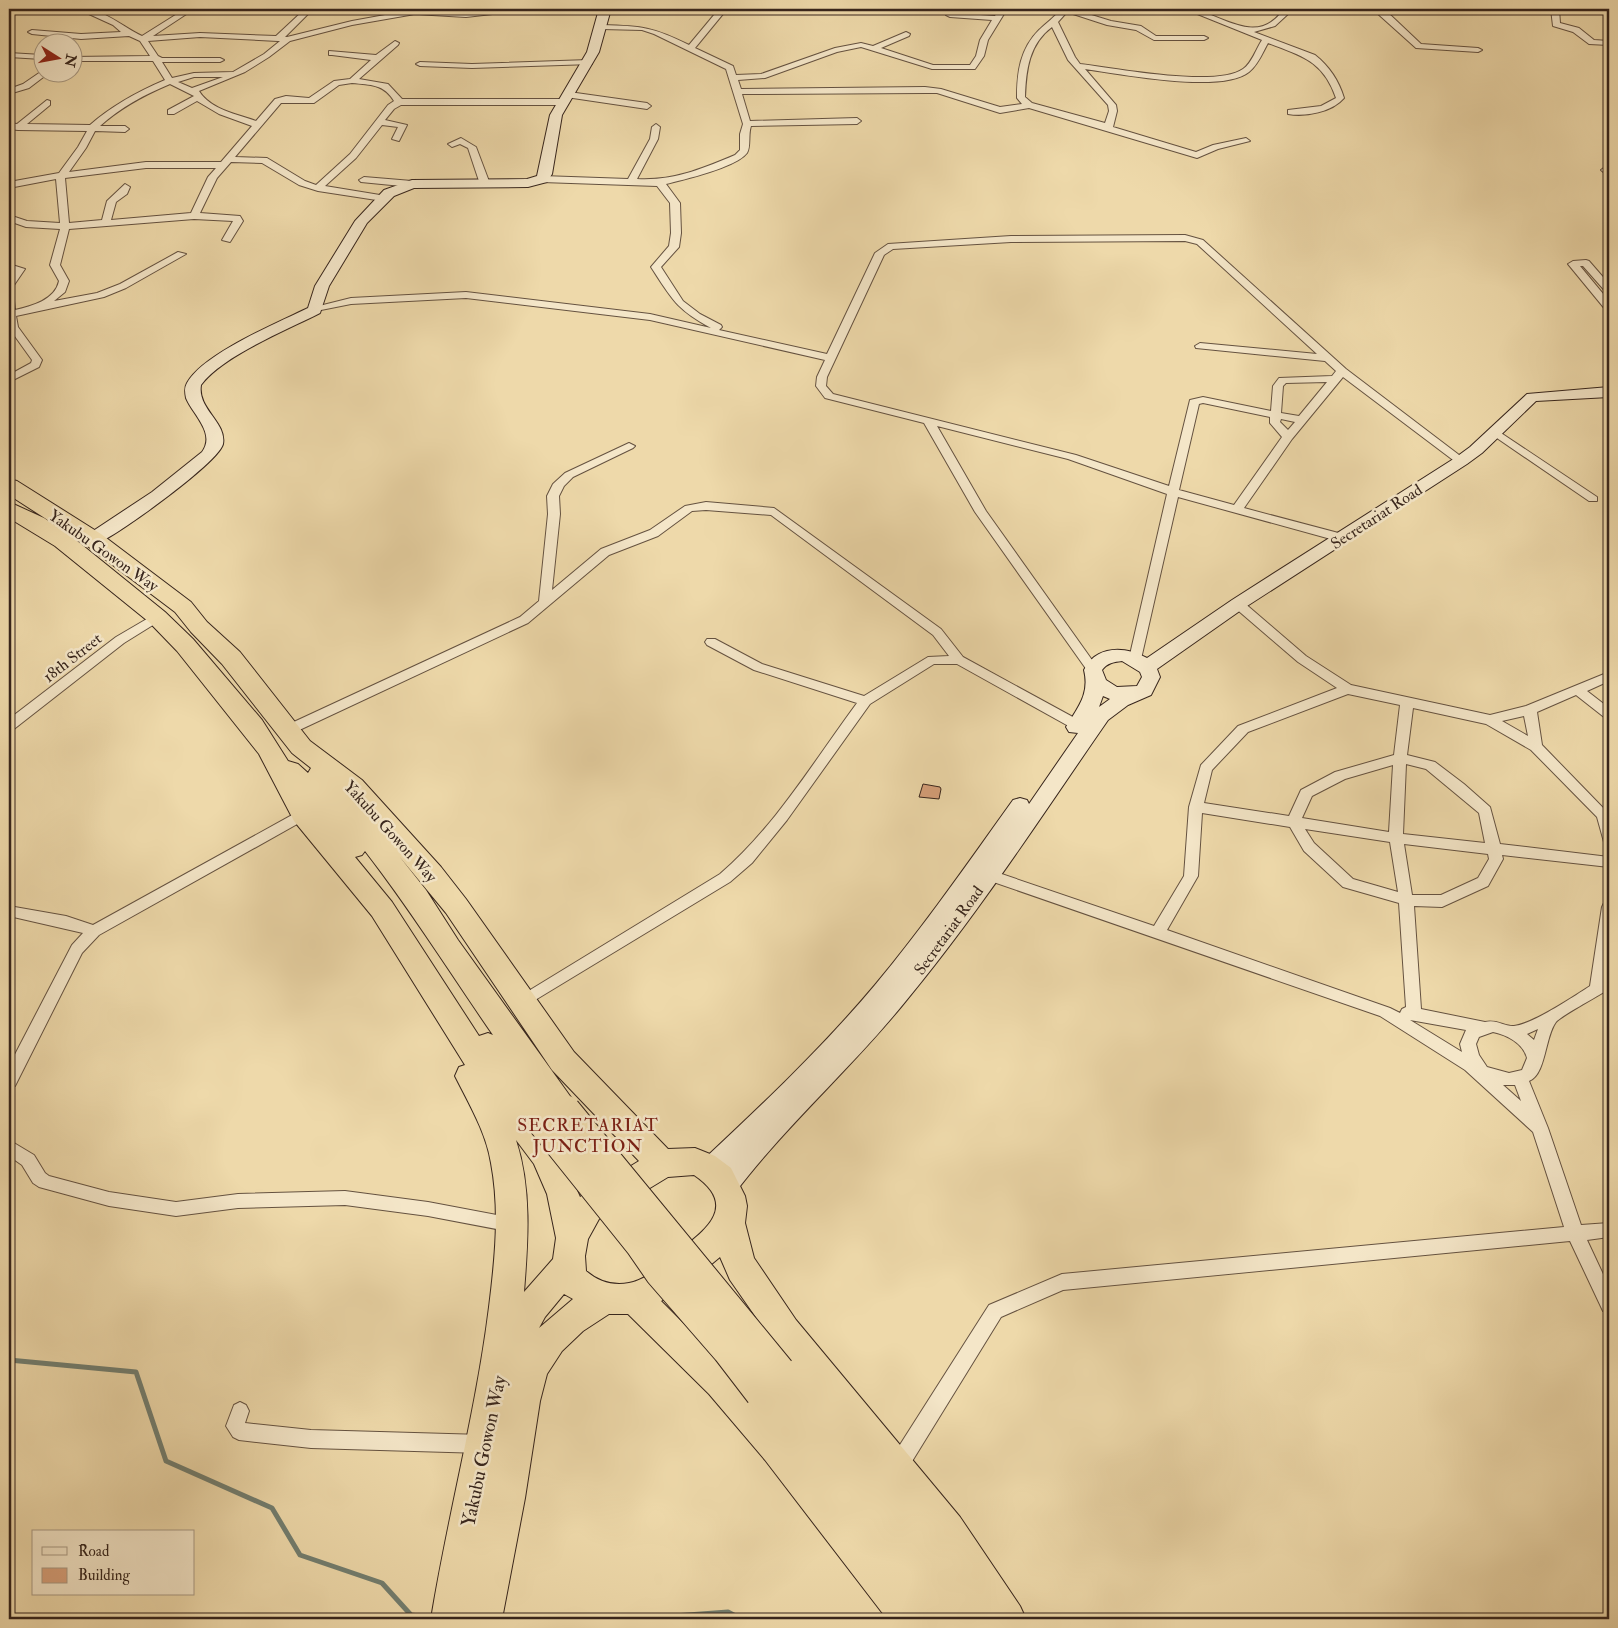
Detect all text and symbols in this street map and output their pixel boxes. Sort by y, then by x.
north arrow [32,32,82,82]
text: N [61,52,80,69]
street label: Secretariat Road [1327,480,1426,554]
street label: Yakubu Gowon Way [45,505,163,597]
street label: 18th Street [39,629,106,687]
street label: Yakubu Gowon Way [339,777,442,887]
street label: Secretariat Road [910,882,988,979]
district label: SECRETARIAT JUNCTION [517,1114,659,1158]
street label: Yakubu Gowon Way [456,1373,512,1529]
legend [32,1530,195,1596]
text: Road [78,1542,110,1561]
text: Building [78,1566,130,1585]

